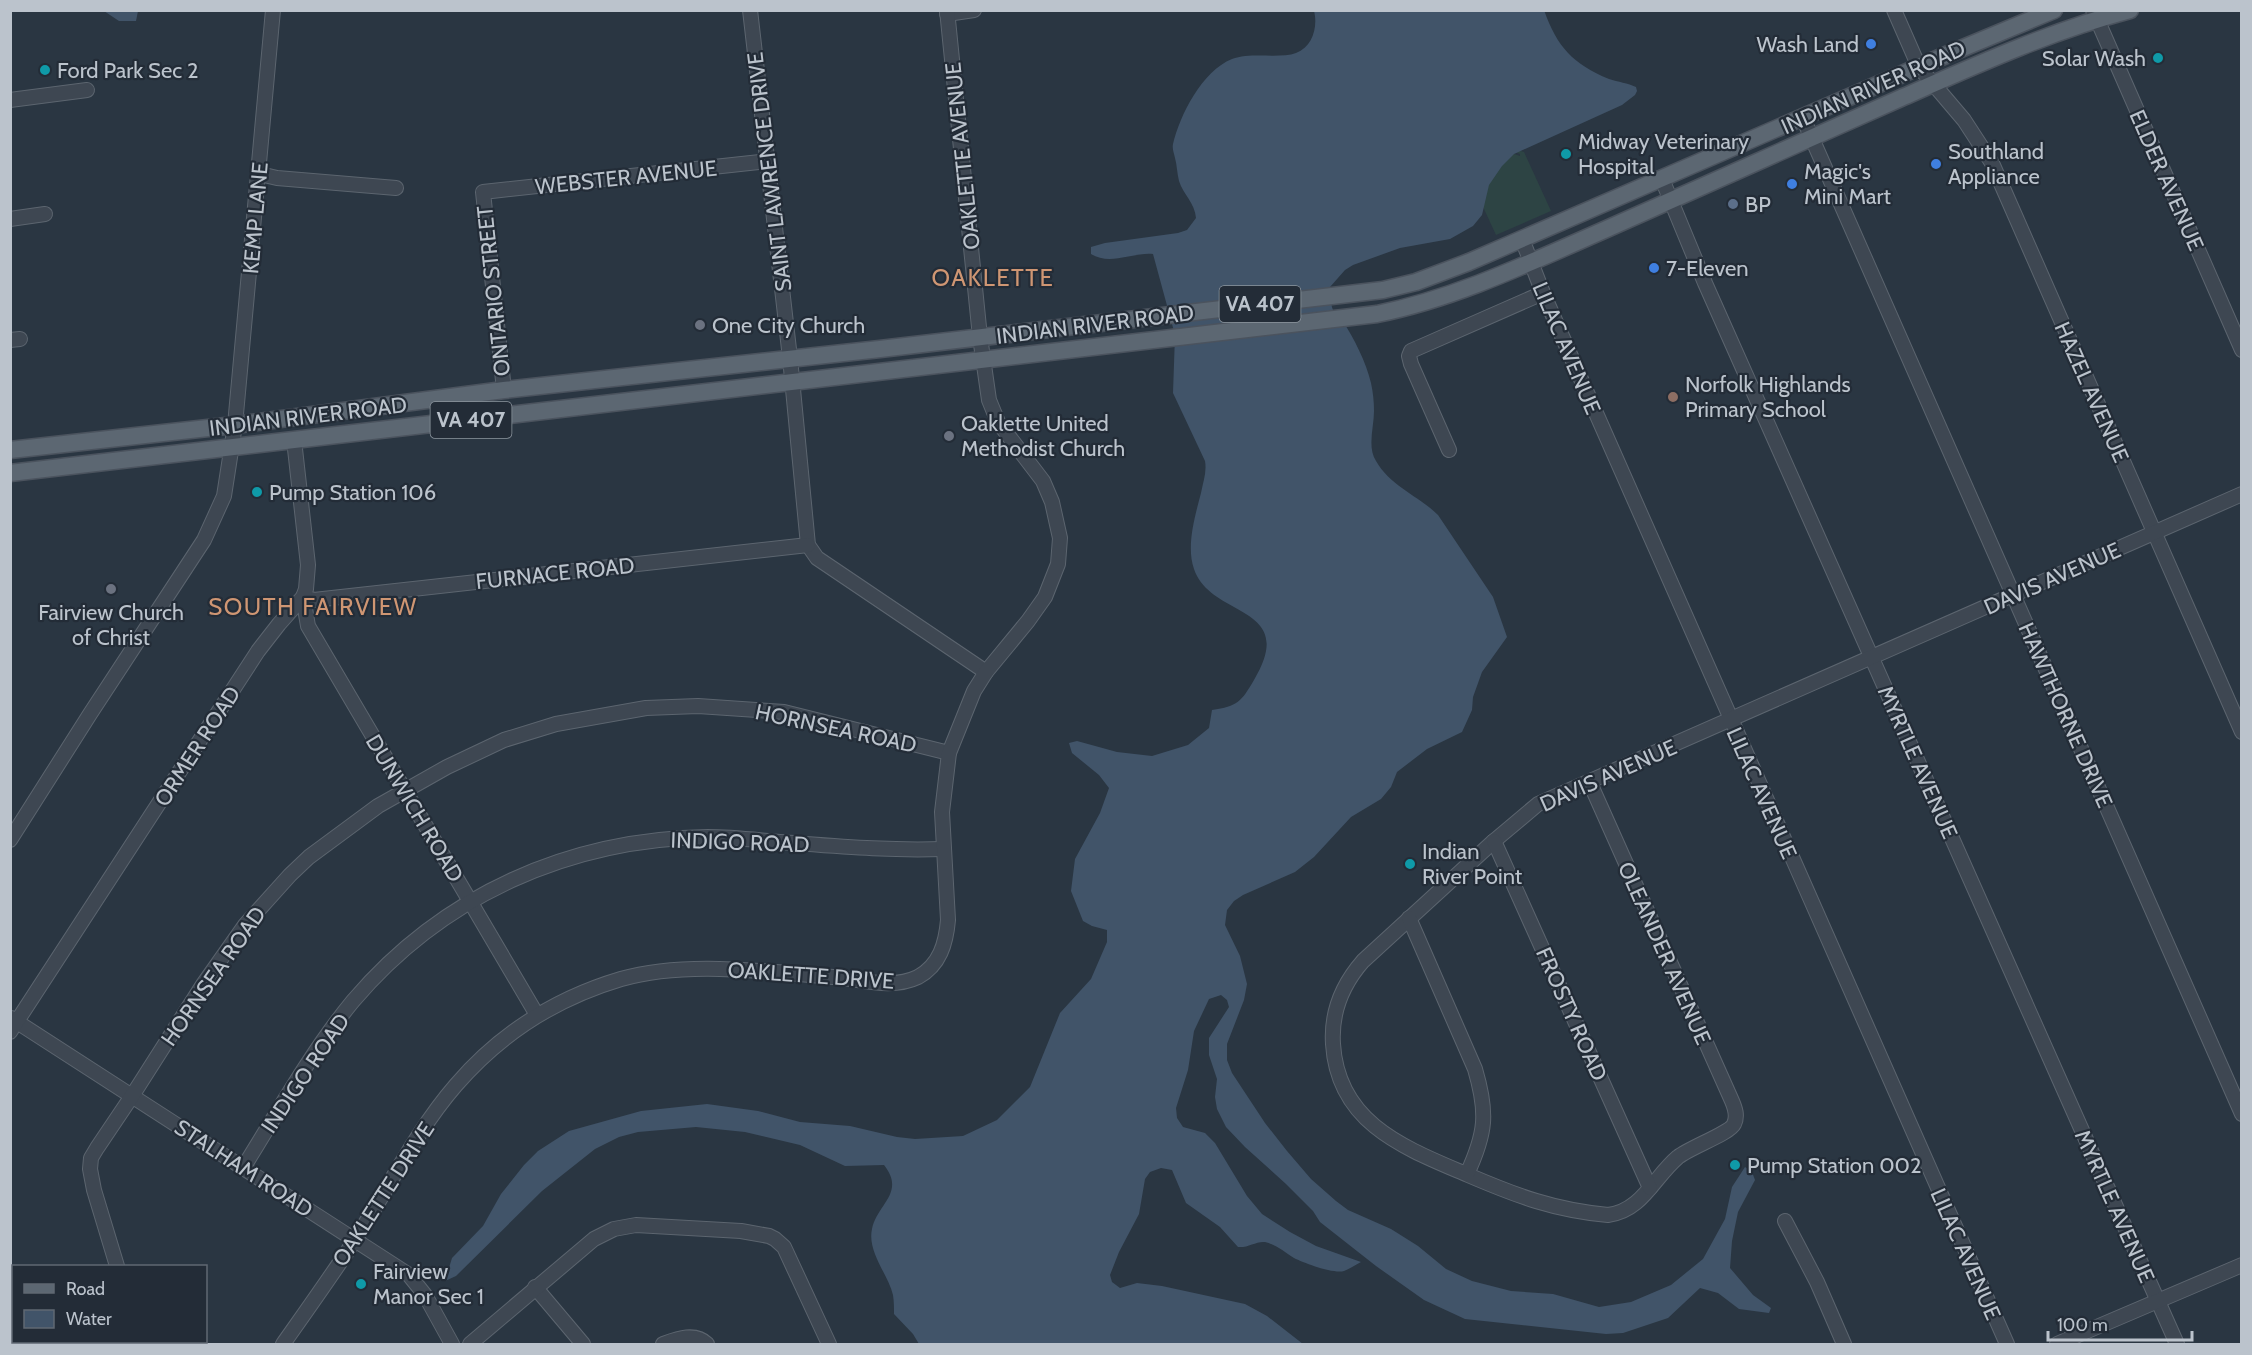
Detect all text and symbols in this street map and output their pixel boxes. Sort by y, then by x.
place label: Wash Land [1756,31,1859,58]
street label: INDIAN RIVER ROAD [1777,35,1970,140]
marker: Wash Land [1864,37,1878,51]
place label: Solar Wash [2042,45,2146,72]
street label: SAINT LAWRENCE DRIVE [741,51,798,293]
marker: Solar Wash [2151,51,2165,65]
place label: Ford Park Sec 2 [57,57,199,84]
street label: OAKLETTE AVENUE [939,61,986,251]
marker: Ford Park Sec 2 [38,63,52,77]
street label: ELDER AVENUE [2123,106,2210,255]
place label: Midway Veterinary Hospital [1578,128,1749,180]
place label: Southland Appliance [1948,138,2044,190]
marker: Midway Veterinary Hospital [1559,147,1573,161]
street label: WEBSTER AVENUE [534,155,718,200]
marker: Southland Appliance [1929,157,1943,171]
place label: Magic's Mini Mart [1804,158,1891,210]
street label: KEMP LANE [237,161,274,275]
marker: Magic's Mini Mart [1785,177,1799,191]
place label: BP [1745,191,1771,218]
marker: BP [1726,197,1740,211]
street label: ONTARIO STREET [471,204,516,378]
place label: 7-Eleven [1666,255,1749,282]
marker: 7-Eleven [1647,261,1661,275]
district label: OAKLETTE [932,263,1054,292]
street label: LILAC AVENUE [1527,278,1607,418]
road number: VA 407 [1220,286,1300,322]
street label: INDIAN RIVER ROAD [995,299,1195,350]
place label: One City Church [712,312,865,339]
marker: One City Church [693,318,707,332]
street label: HAZEL AVENUE [2048,318,2135,467]
place label: Norfolk Highlands Primary School [1685,371,1851,423]
marker: Norfolk Highlands Primary School [1666,390,1680,404]
street label: INDIAN RIVER ROAD [208,391,408,442]
road number: VA 407 [430,402,512,438]
place label: Oaklette United Methodist Church [961,410,1125,462]
marker: Oaklette United Methodist Church [942,429,956,443]
place label: Pump Station 106 [269,479,436,506]
marker: Pump Station 106 [250,485,264,499]
street label: DAVIS AVENUE [1980,536,2125,621]
street label: FURNACE ROAD [474,552,636,595]
marker: Fairview Church of Christ [104,582,118,596]
district label: SOUTH FAIRVIEW [208,592,418,621]
place label: Fairview Church of Christ [38,599,184,651]
street label: HAWTHORNE DRIVE [2013,619,2118,812]
street label: ORMER ROAD [149,681,246,811]
street label: MYRTLE AVENUE [1872,682,1963,843]
street label: HORNSEA ROAD [753,698,919,759]
street label: LILAC AVENUE [1721,723,1803,863]
street label: DUNWICH ROAD [360,730,469,887]
street label: DAVIS AVENUE [1536,733,1681,818]
street label: INDIGO ROAD [670,827,810,858]
place label: Indian River Point [1422,838,1523,890]
marker: Indian River Point [1403,857,1417,871]
street label: OLEANDER AVENUE [1612,858,1717,1049]
street label: HORNSEA ROAD [155,901,272,1051]
street label: FROSTY ROAD [1530,943,1613,1085]
street label: OAKLETTE DRIVE [727,956,895,995]
street label: INDIGO ROAD [255,1008,355,1138]
street label: STALHAM ROAD [170,1114,318,1223]
street label: OAKLETTE DRIVE [327,1117,440,1272]
street label: MYRTLE AVENUE [2069,1126,2160,1287]
place label: Pump Station 002 [1747,1152,1921,1179]
marker: Pump Station 002 [1728,1158,1742,1172]
street label: LILAC AVENUE [1925,1184,2007,1324]
place label: Fairview Manor Sec 1 [373,1258,484,1310]
legend [12,1265,207,1343]
marker: Fairview Manor Sec 1 [354,1277,368,1291]
text: Road [66,1278,105,1300]
scale bar [2048,1304,2192,1342]
text: Water [66,1308,112,1330]
text: 100 m [2057,1314,2108,1336]

